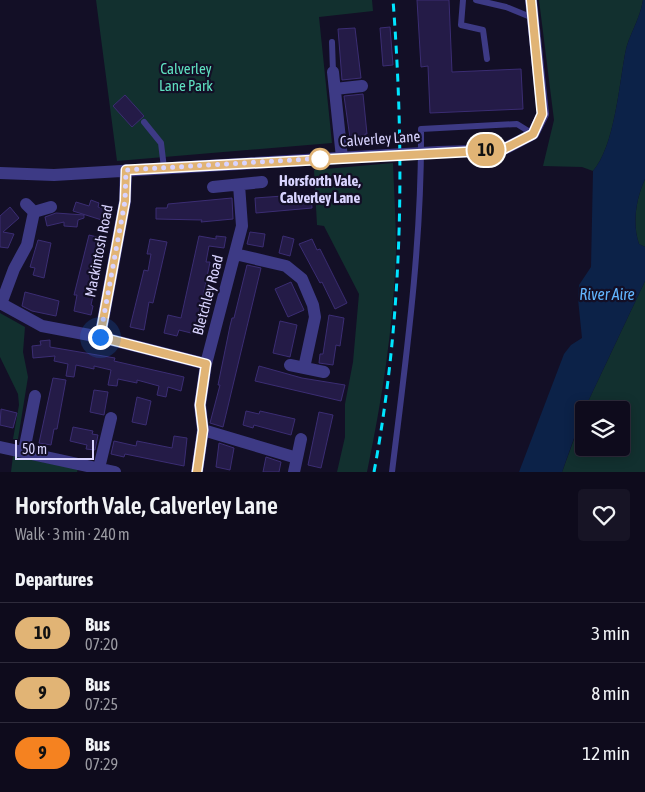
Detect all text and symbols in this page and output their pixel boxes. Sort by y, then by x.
park label: Calverley Lane Park [159,60,213,94]
street label: Calverley Lane [339,127,421,150]
line badge: 10 [464,134,508,166]
text: 10 [478,139,494,160]
marker: Horsforth Vale, Calverley Lane [309,148,331,170]
place label: Horsforth Vale, Calverley Lane [279,172,361,206]
street label: Mackintosh Road [81,203,116,299]
street label: Bletchley Road [189,253,226,337]
water label: River Aire [579,285,635,303]
your location [88,325,113,350]
map controls [575,401,630,456]
button: layers [575,401,630,456]
scale bar [15,437,94,460]
text: 50 m [22,441,47,457]
button: heart [578,489,630,541]
text: Horsforth Vale, Calverley Lane [15,492,278,519]
text: Walk · 3 min · 240 m [15,525,129,543]
text: Departures [15,568,93,590]
text: Bus [85,613,110,635]
text: 10 [34,622,51,643]
text: 3 min [591,622,630,644]
text: 07:20 [85,635,118,653]
text: Bus [85,673,110,695]
text: 9 [38,682,47,703]
text: 8 min [591,682,630,704]
text: 07:25 [85,695,118,713]
text: Bus [85,733,110,755]
text: 9 [38,742,47,763]
text: 12 min [582,742,630,764]
text: 07:29 [85,755,118,773]

